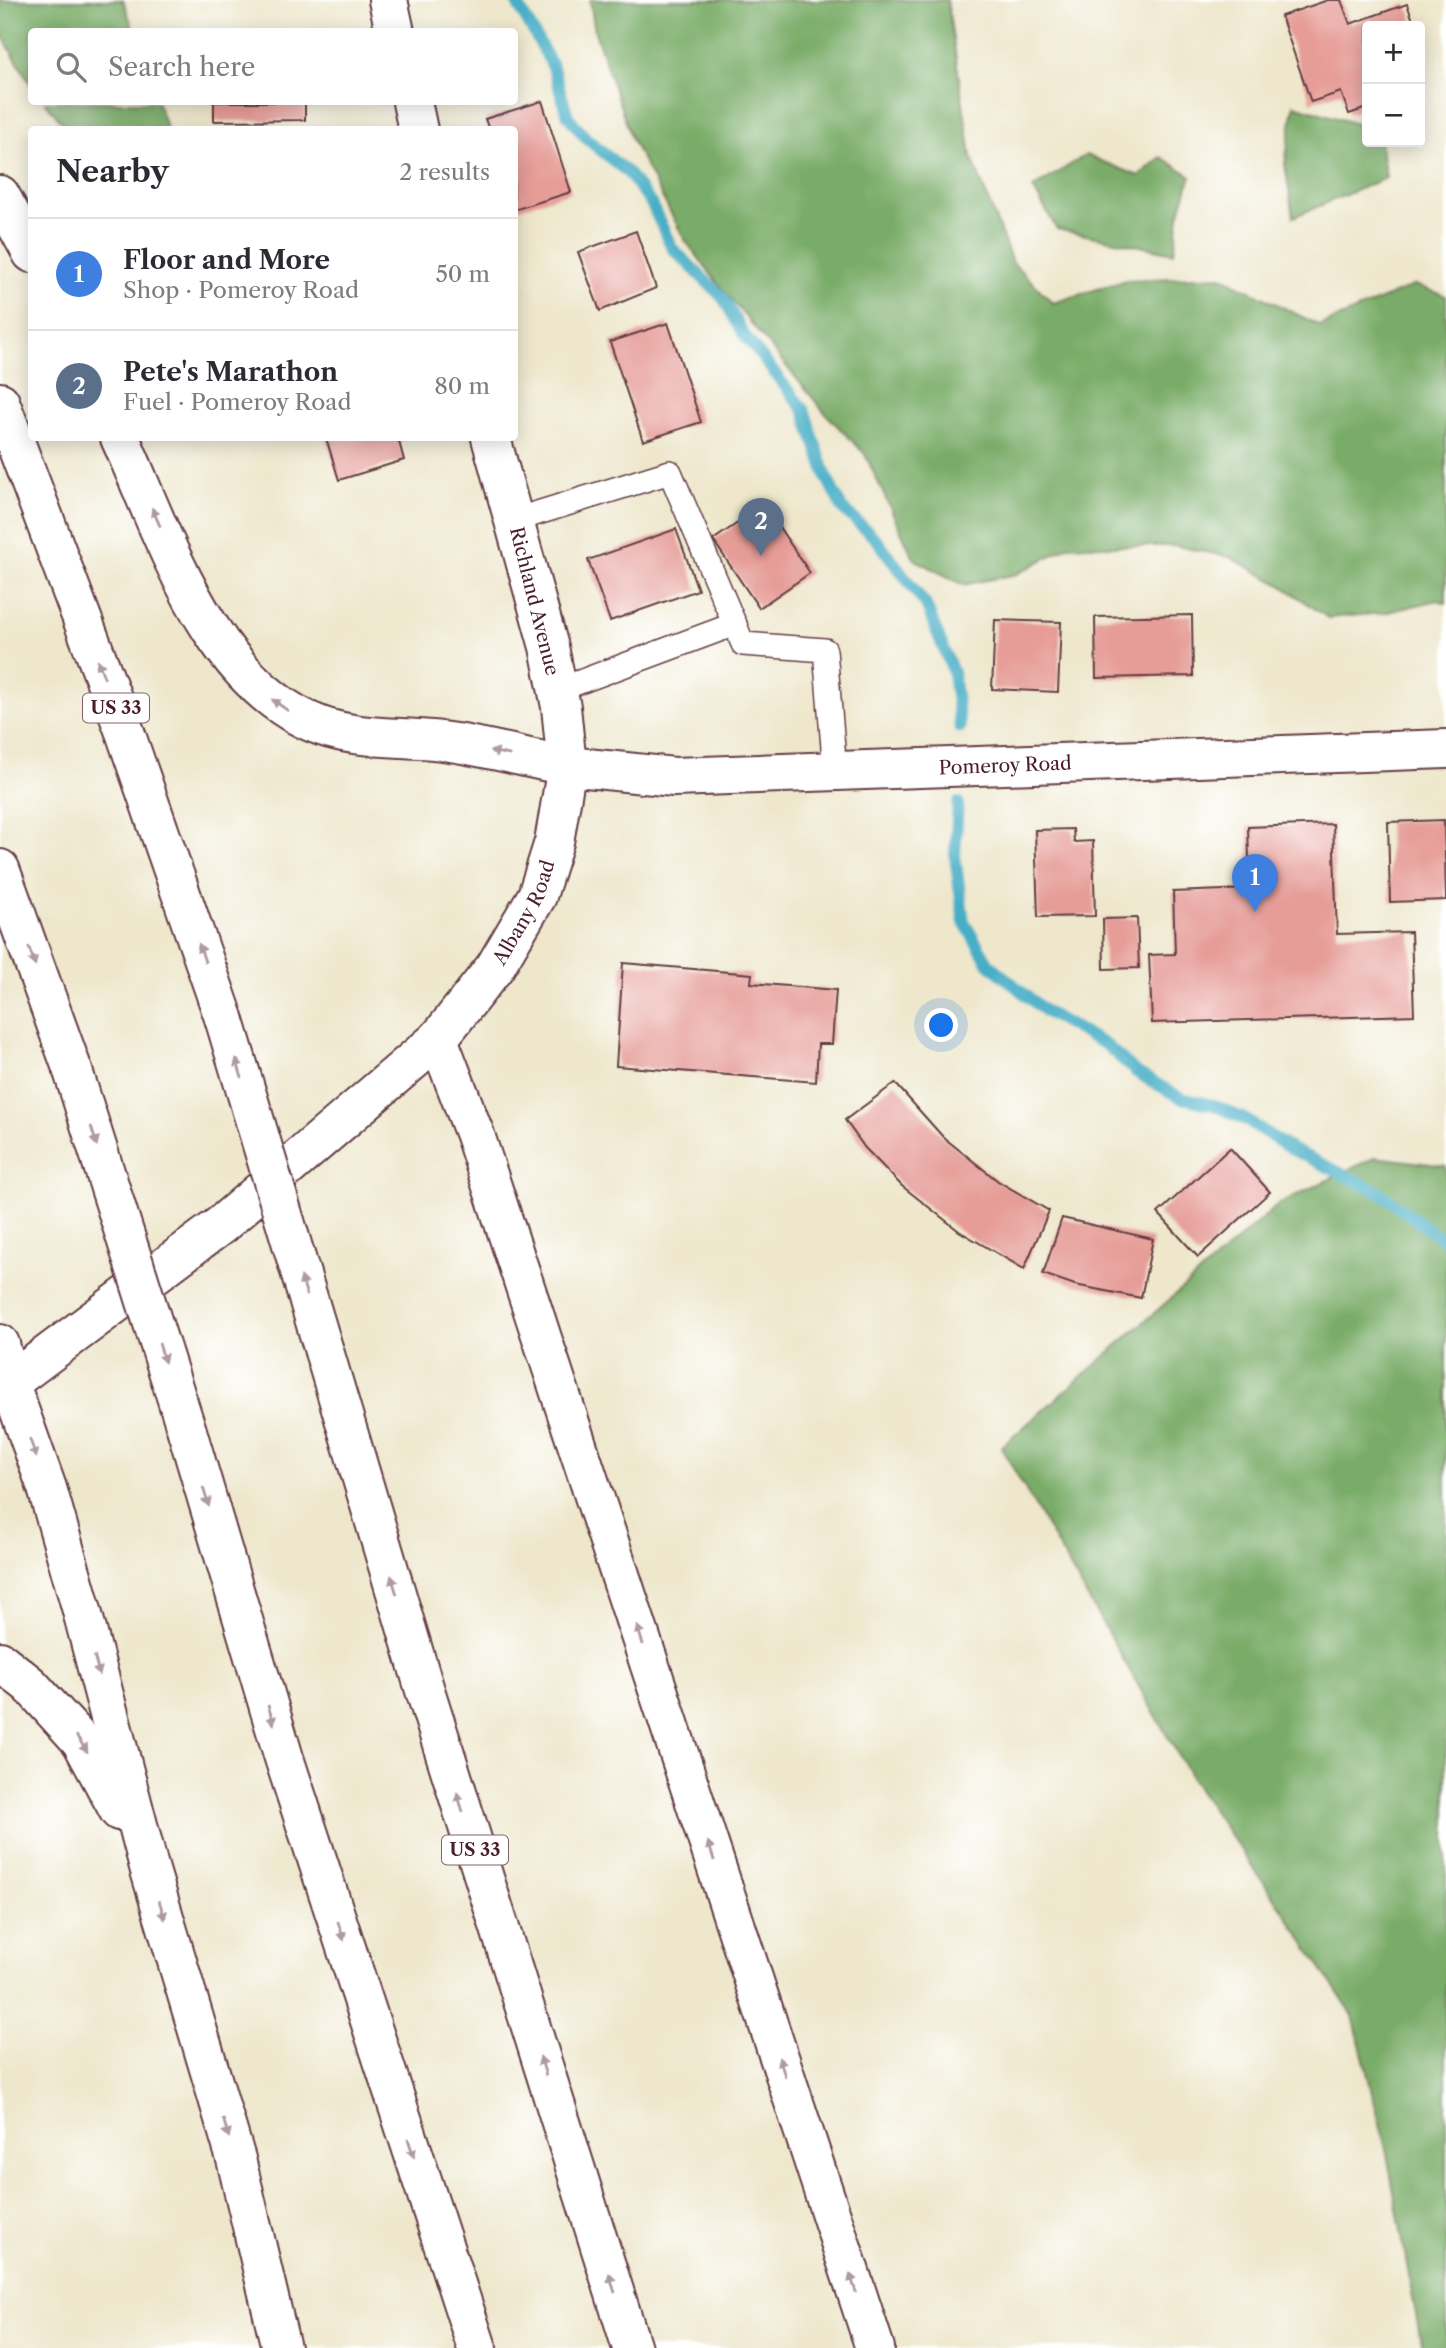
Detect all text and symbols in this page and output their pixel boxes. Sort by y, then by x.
map controls [1362,21,1425,147]
button: + [1362,21,1425,84]
search box [28,28,518,105]
icon: search [52,48,90,86]
text: Search here [108,51,255,83]
button: − [1362,84,1425,147]
text: Nearby [56,153,169,190]
text: 2 results [399,158,490,186]
text: Floor and More [123,244,330,276]
text: 1 [74,260,84,288]
text: 50 m [435,260,490,288]
text: Shop · Pomeroy Road [123,276,359,304]
text: Pete's Marathon [123,356,338,388]
text: 2 [72,372,86,400]
text: 80 m [434,372,490,400]
text: Fuel · Pomeroy Road [123,388,351,416]
pin: 2 [738,498,784,556]
one-way arrow [150,507,161,528]
street label: Richland Avenue [505,524,564,678]
one-way arrow [96,659,107,680]
road number: US 33 [83,694,149,722]
one-way arrow [271,698,289,712]
one-way arrow [489,747,511,758]
street label: Pomeroy Road [938,752,1073,779]
pin: 1 [1232,854,1278,912]
street label: Albany Road [487,857,560,970]
one-way arrow [196,943,207,964]
one-way arrow [27,946,38,967]
your location [924,1008,958,1042]
one-way arrow [234,1057,244,1078]
one-way arrow [89,1126,100,1147]
one-way arrow [299,1275,309,1296]
one-way arrow [158,1343,168,1364]
one-way arrow [28,1438,39,1459]
one-way arrow [202,1486,212,1507]
one-way arrow [388,1574,398,1595]
one-way arrow [634,1624,645,1645]
one-way arrow [92,1656,103,1678]
one-way arrow [267,1704,277,1725]
one-way arrow [75,1735,89,1753]
one-way arrow [455,1791,465,1812]
road number: US 33 [442,1836,508,1864]
one-way arrow [705,1840,716,1861]
one-way arrow [157,1900,167,1921]
one-way arrow [336,1921,347,1942]
one-way arrow [538,2055,548,2076]
one-way arrow [776,2056,787,2077]
one-way arrow [222,2118,232,2139]
one-way arrow [406,2137,417,2158]
one-way arrow [606,2272,616,2293]
one-way arrow [848,2273,858,2294]

